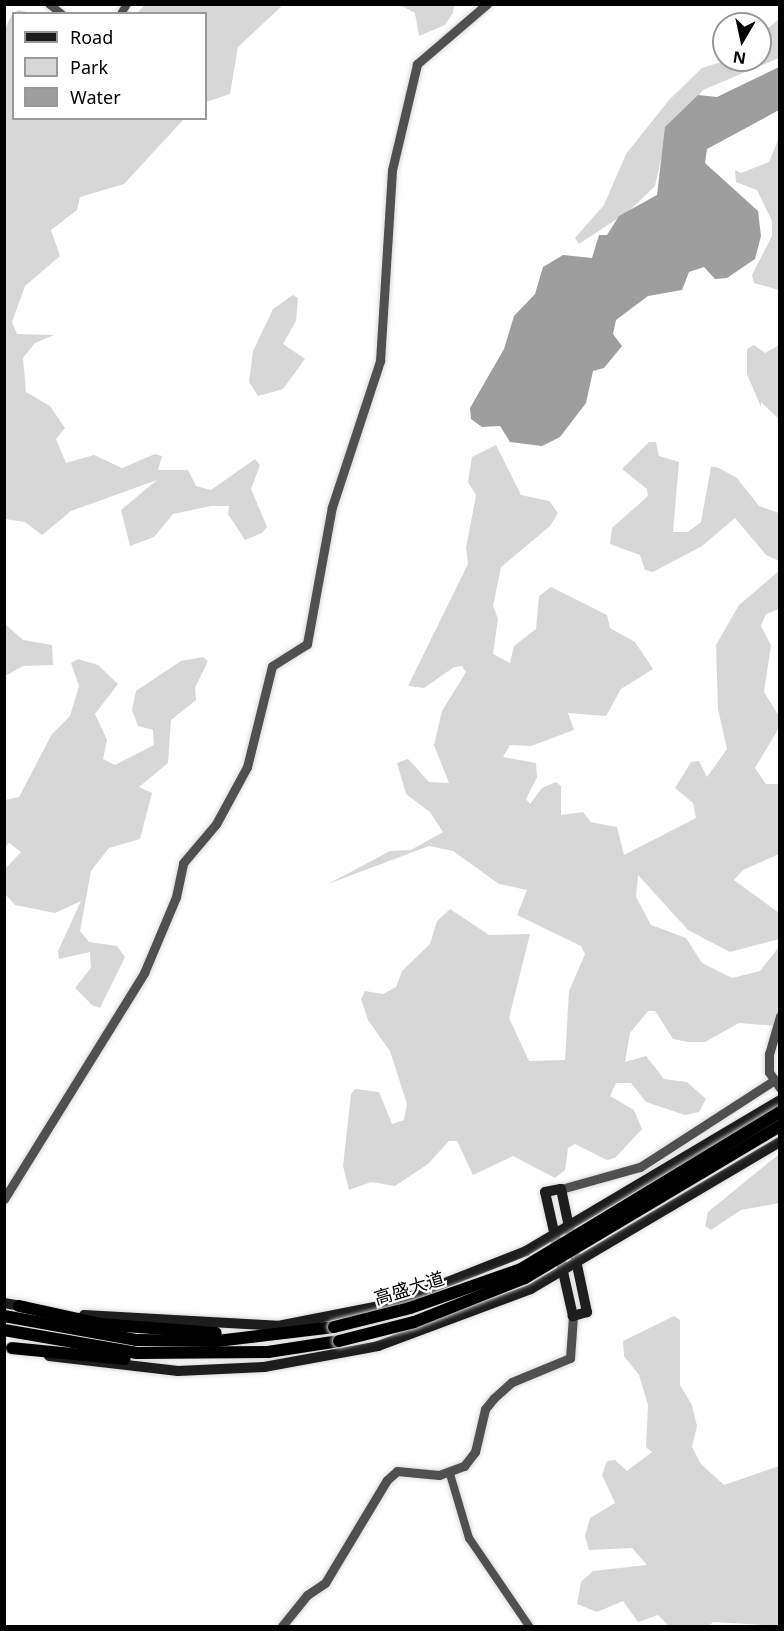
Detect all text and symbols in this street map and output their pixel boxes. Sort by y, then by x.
legend [12,12,207,120]
north arrow [712,12,772,72]
text: Road [70,25,113,49]
text: N [731,46,748,70]
text: Park [70,55,108,79]
text: Water [70,85,121,109]
street label: 高盛大道 [371,1267,447,1309]

